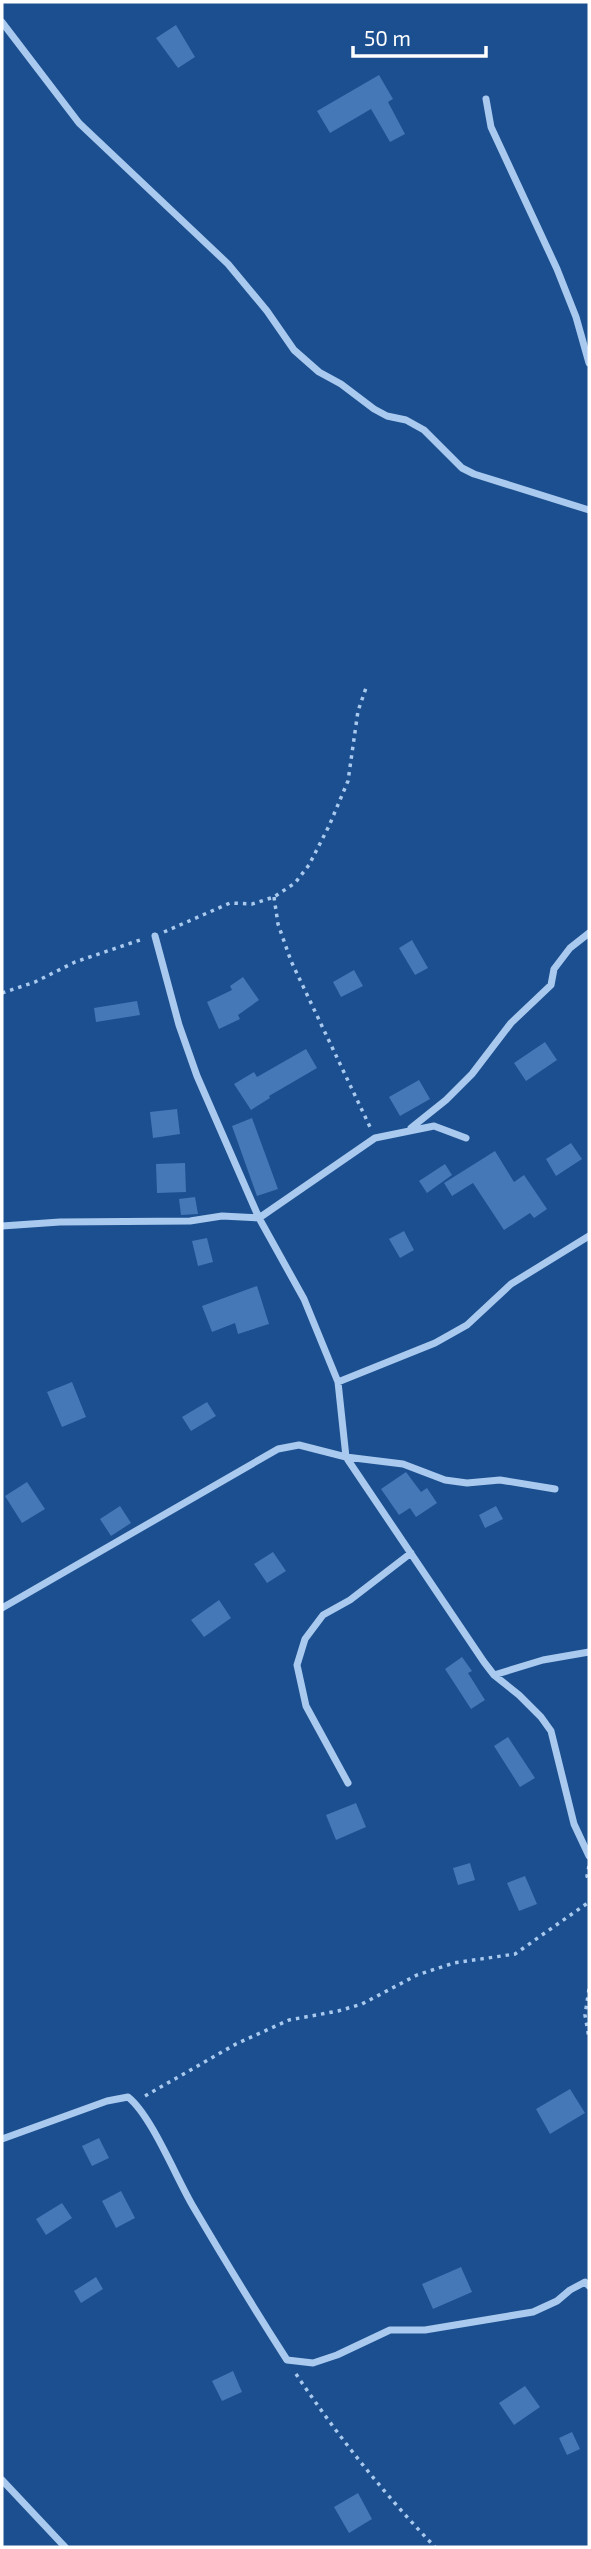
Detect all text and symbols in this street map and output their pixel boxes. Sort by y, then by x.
scale bar [353,14,486,58]
text: 50 m [364,25,411,50]

